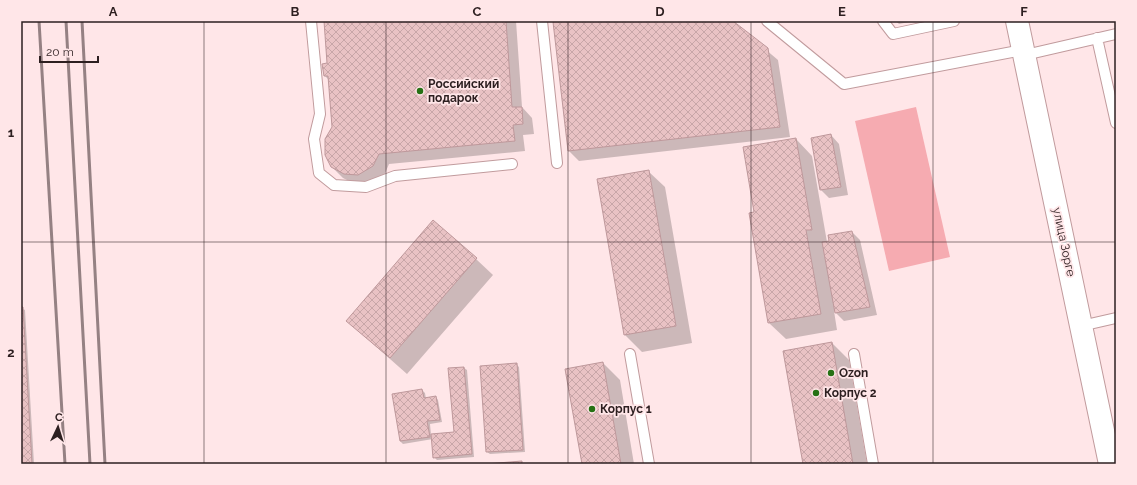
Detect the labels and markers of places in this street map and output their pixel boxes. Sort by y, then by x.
place label: Российский подарок [428,77,499,105]
marker: Российский подарок [415,86,425,96]
place label: Ozon [839,366,868,380]
marker: Ozon [826,368,836,378]
place label: Корпус 2 [824,386,877,400]
marker: Корпус 2 [811,388,821,398]
place label: Корпус 1 [600,402,652,416]
marker: Корпус 1 [587,404,597,414]

